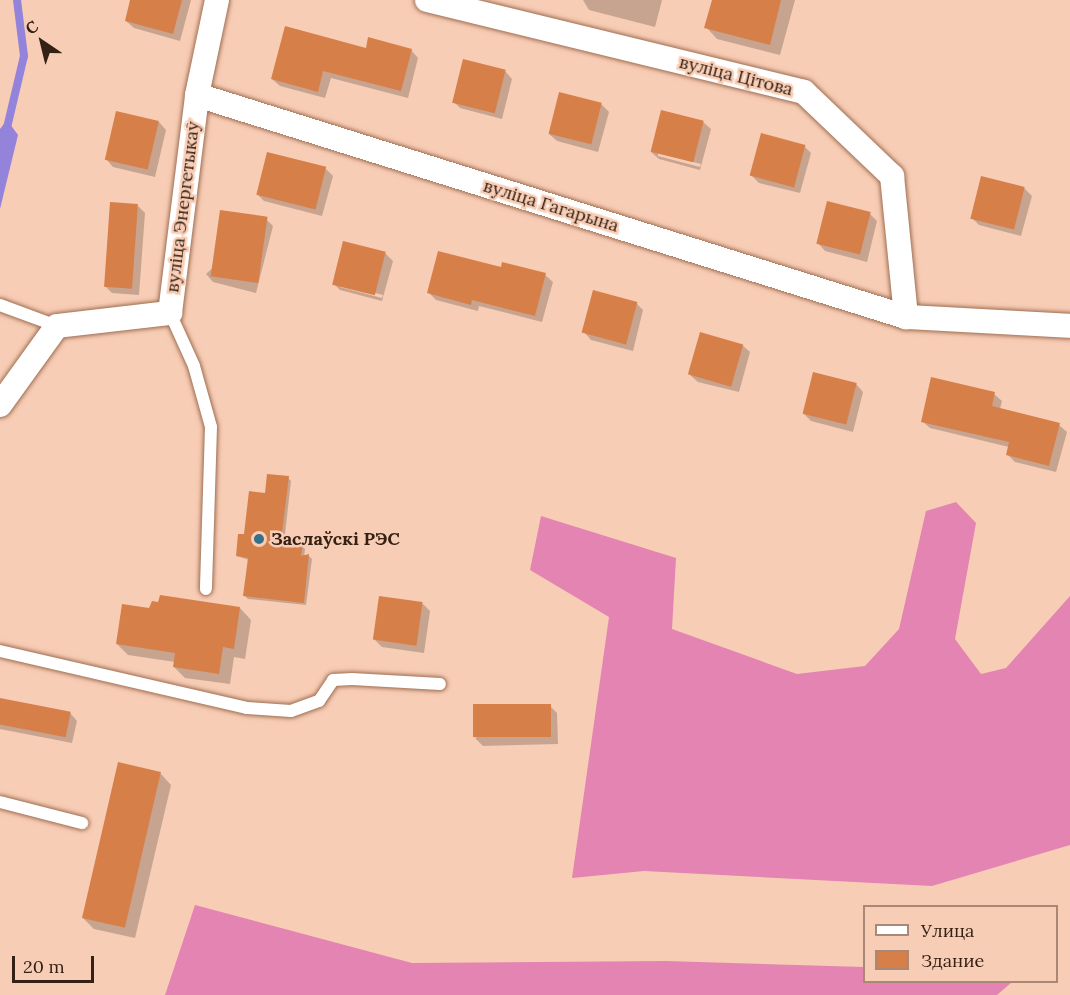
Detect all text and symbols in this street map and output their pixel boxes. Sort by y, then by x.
north arrow [12,12,72,72]
text: С [21,16,42,39]
street label: вуліца Цітова [677,51,795,101]
street label: вуліца Энергетыкаў [162,120,204,294]
street label: вуліца Гагарына [481,175,621,237]
place label: Заслаўскі РЭС [271,528,400,550]
marker: Заслаўскі РЭС [252,532,266,546]
legend [863,905,1058,983]
text: Улица [921,919,974,942]
scale bar [15,944,98,982]
text: Здание [921,949,984,972]
text: 20 m [23,955,65,978]

